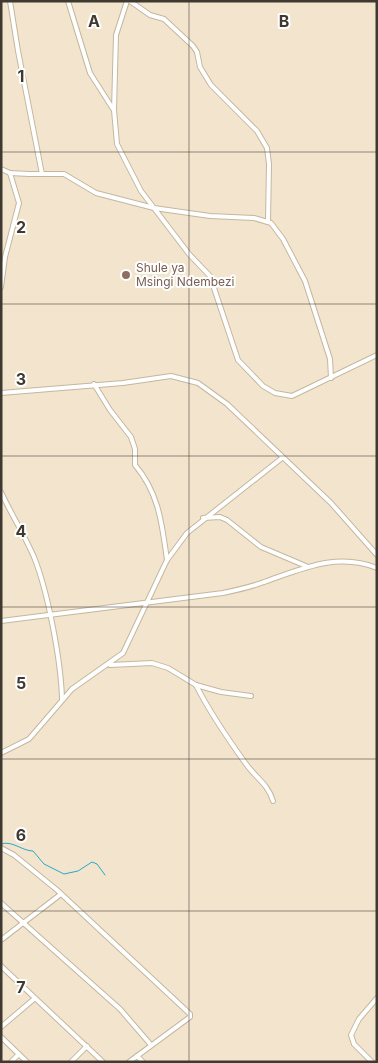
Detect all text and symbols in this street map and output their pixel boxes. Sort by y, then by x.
text: A [88,11,100,31]
text: B [279,11,289,31]
text: 1 [18,66,24,86]
text: 2 [16,217,26,237]
place label: Shule ya Msingi Ndembezi [136,260,235,289]
marker: Shule ya Msingi Ndembezi [120,269,132,281]
text: 3 [16,369,26,389]
text: 4 [16,521,27,541]
text: 5 [16,673,26,693]
text: 6 [16,825,26,845]
text: 7 [16,977,26,997]

